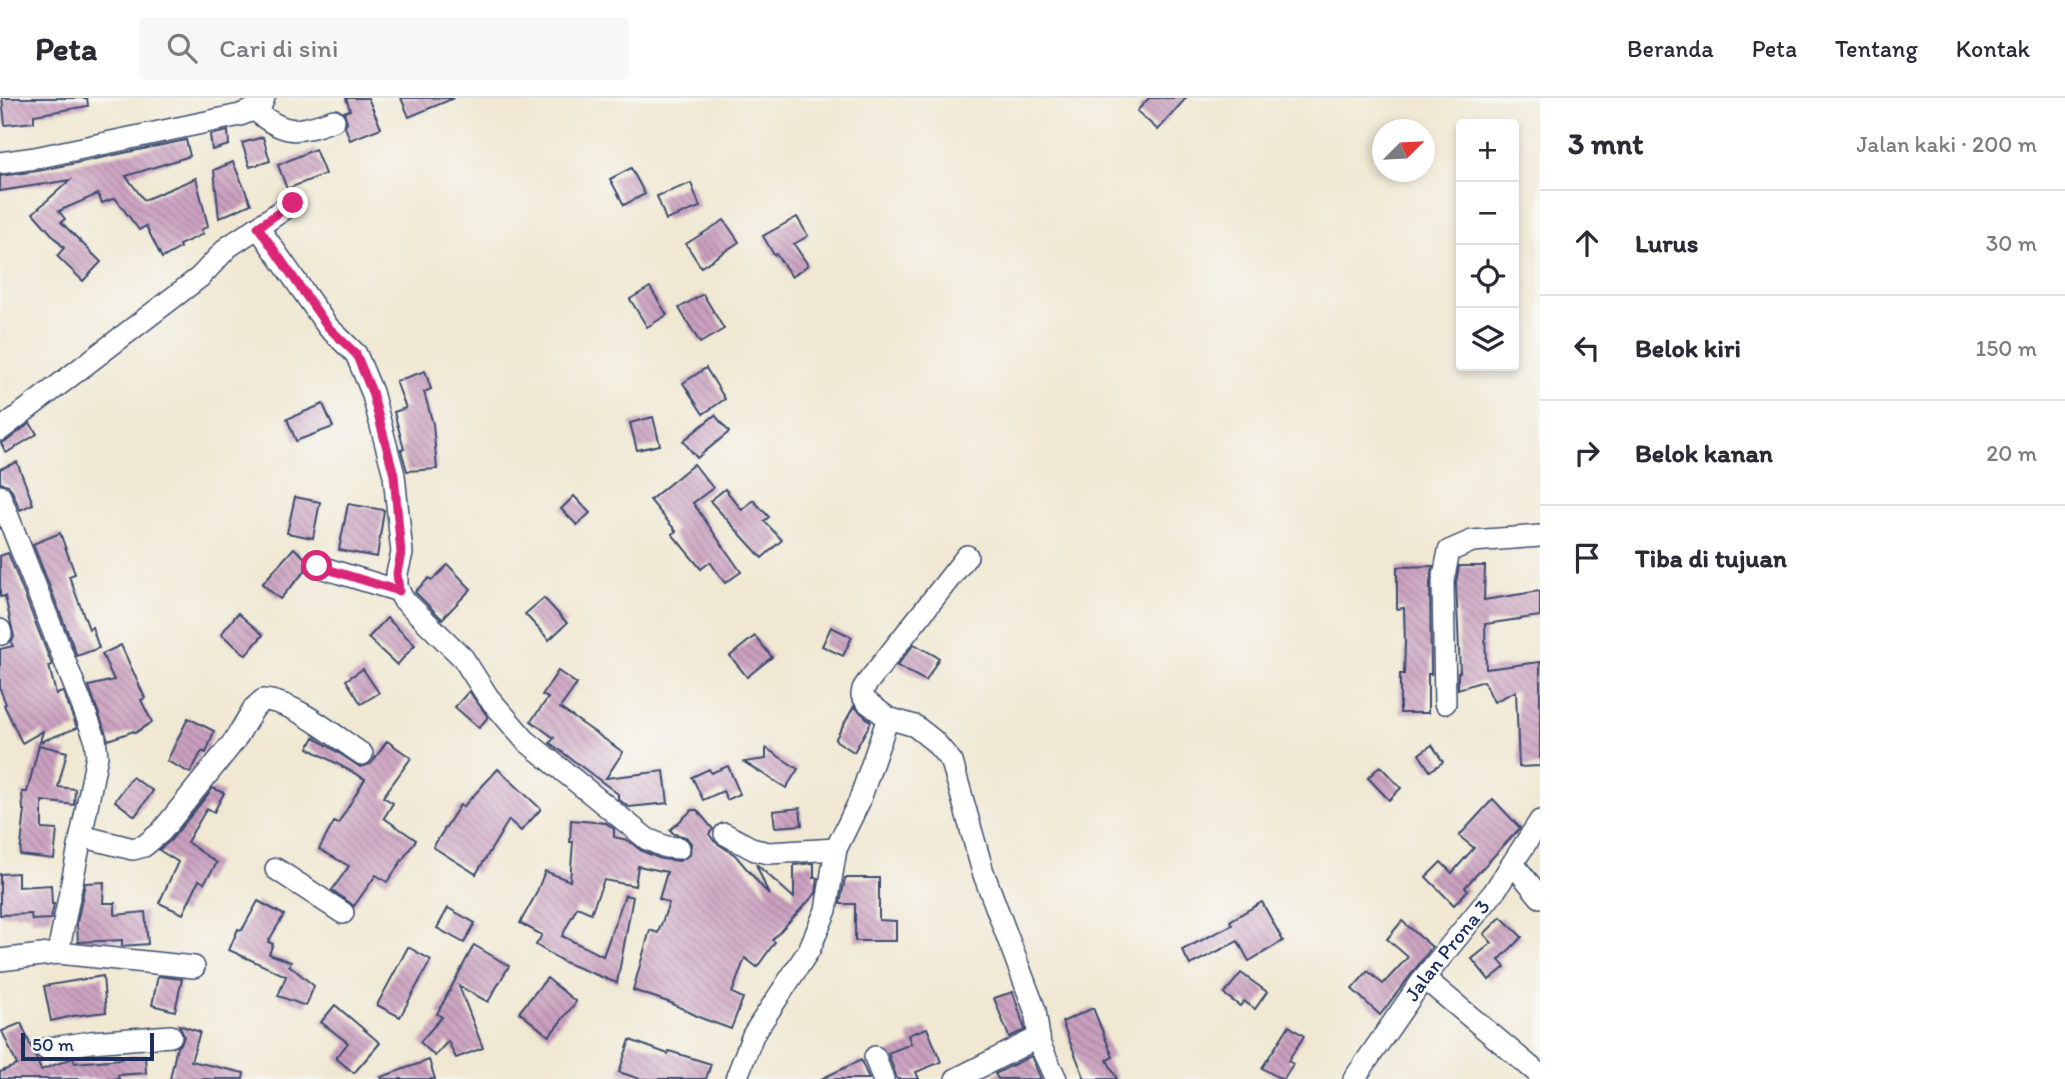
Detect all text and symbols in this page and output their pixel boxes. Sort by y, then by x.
search box [139,17,629,80]
text: Peta [35,29,97,68]
icon: search [163,29,201,67]
text: Cari di sini [219,32,338,64]
text: Beranda [1627,34,1714,63]
text: Peta [1752,34,1797,63]
text: Tentang [1835,34,1918,63]
text: Kontak [1956,34,2030,63]
north arrow [1372,119,1435,182]
map controls [1456,119,1519,371]
button: + [1456,119,1519,182]
text: 3 mnt [1568,125,1644,162]
text: Jalan kaki · 200 m [1857,130,2037,158]
button: − [1456,182,1519,245]
route end [277,187,308,218]
icon: ahead [1568,224,1606,262]
text: Lurus [1635,227,1698,259]
text: 30 m [1986,229,2037,257]
button: locate [1456,245,1519,308]
button: layers [1456,308,1519,371]
icon: left [1568,329,1606,367]
text: Belok kiri [1635,332,1741,364]
text: 150 m [1976,334,2037,362]
icon: right [1568,434,1606,472]
text: Belok kanan [1635,437,1773,469]
text: 20 m [1986,439,2037,467]
icon: arrive [1568,539,1606,577]
text: Tiba di tujuan [1635,542,1787,574]
route start [301,550,332,581]
street label: Jalan Prona 3 [1399,894,1495,1006]
scale bar [21,1030,154,1062]
text: 50 m [32,1033,74,1056]

